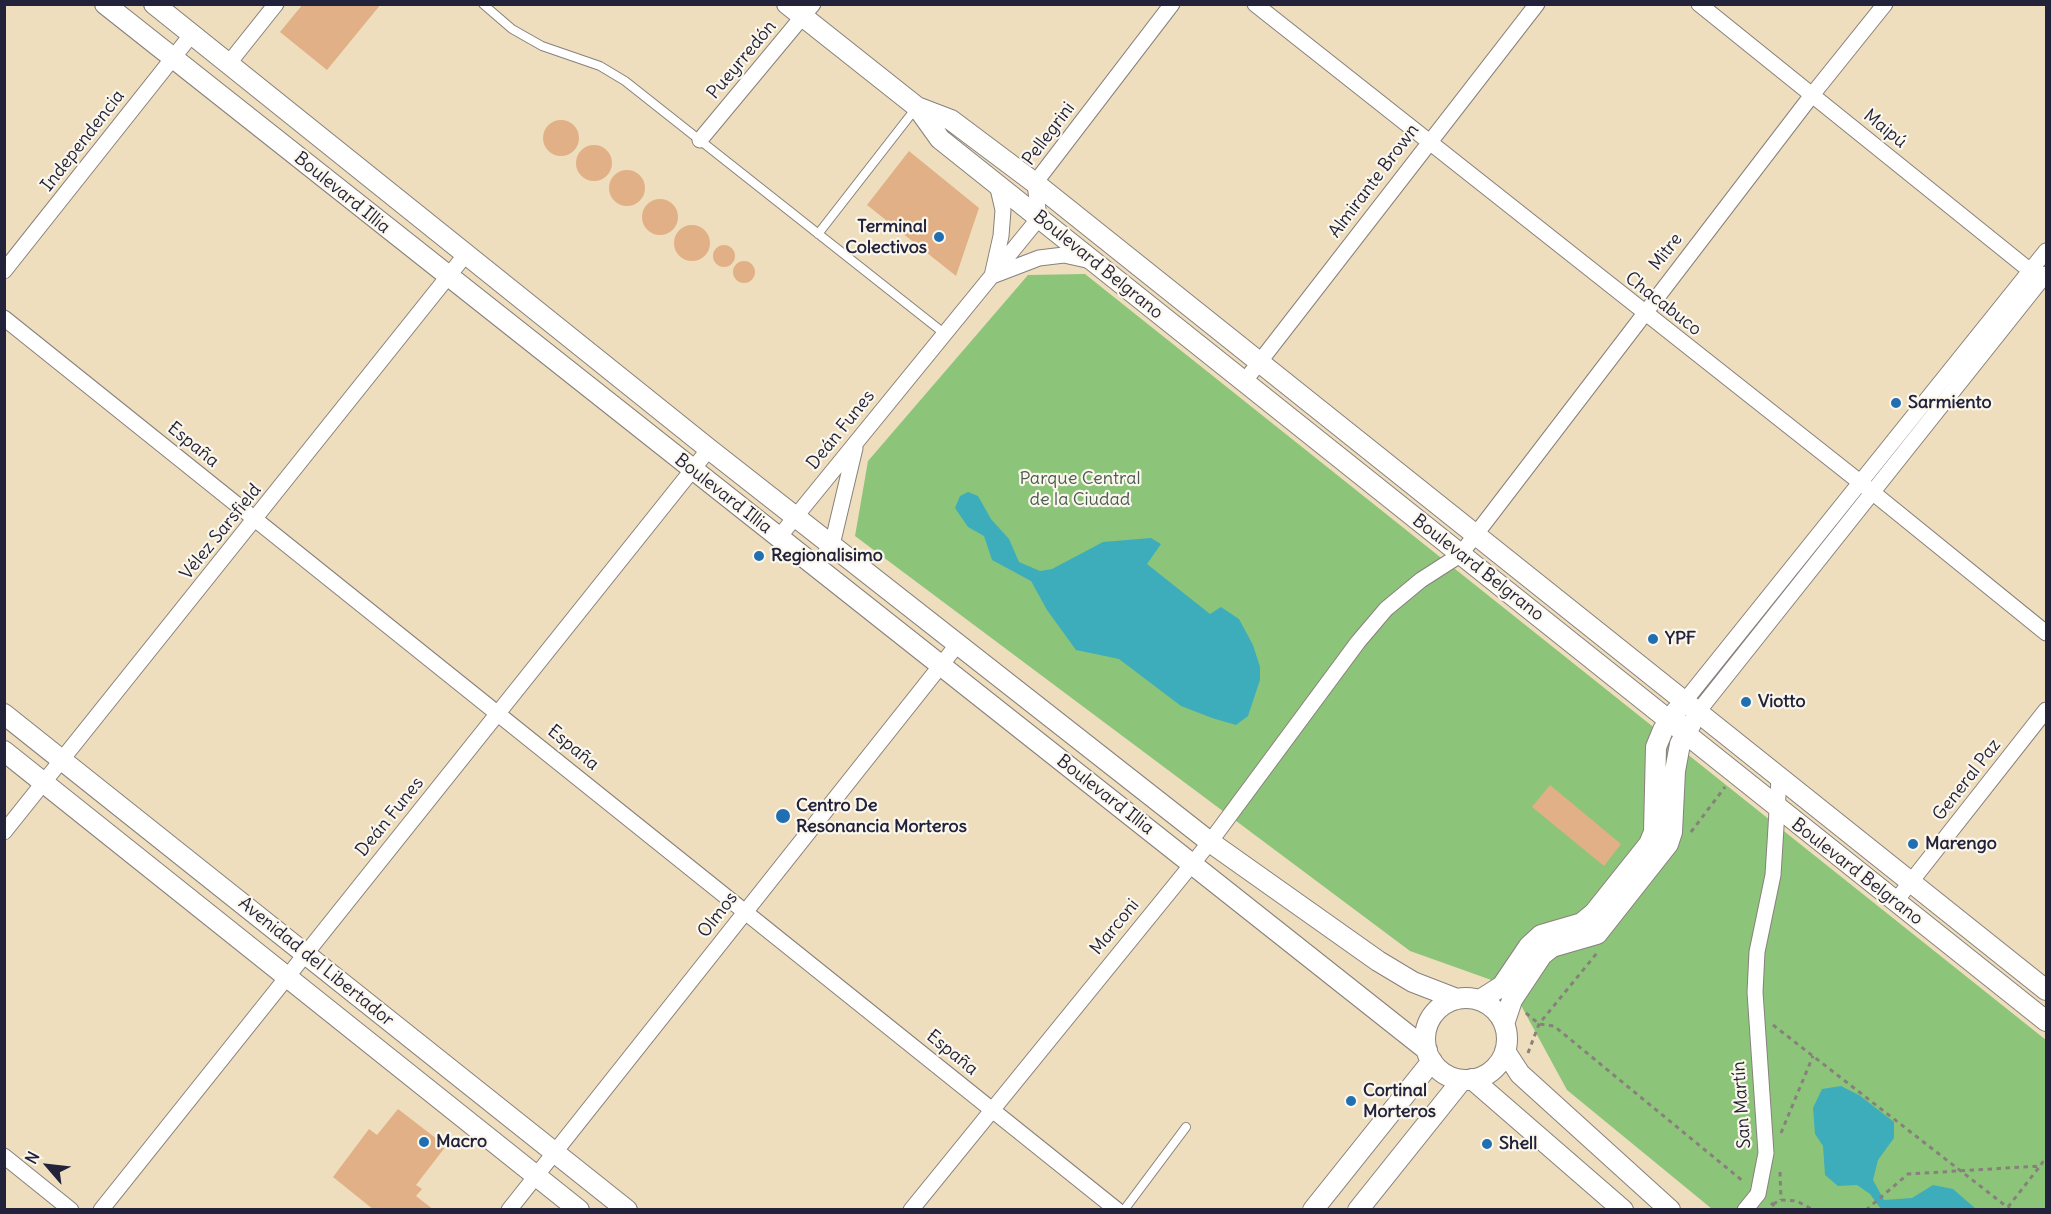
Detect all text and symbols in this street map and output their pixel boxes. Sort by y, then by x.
street label: Pueyrredón [703,16,781,104]
street label: Independencia [37,86,129,196]
street label: Pellegrini [1018,98,1080,170]
street label: Maipú [1859,105,1911,153]
street label: Almirante Brown [1324,120,1424,242]
street label: Boulevard Illia [290,148,394,238]
street label: Boulevard Belgrano [1029,206,1167,324]
place label: Terminal Colectivos [845,216,927,258]
street label: Mitre [1645,229,1687,275]
marker: Terminal Colectivos [932,230,946,244]
street label: Chacabuco [1620,267,1706,341]
street label: Deán Funes [802,386,880,474]
place label: Sarmiento [1908,392,1992,414]
marker: Sarmiento [1889,396,1903,410]
street label: España [163,418,223,472]
street label: Boulevard Illia [670,449,776,539]
park label: Parque Central de la Ciudad [1019,468,1141,510]
street label: Vélez Sarsfield [176,480,266,584]
street label: Boulevard Belgrano [1408,510,1548,626]
place label: Regionalisimo [771,545,883,567]
marker: Regionalisimo [752,549,766,563]
place label: YPF [1665,628,1696,650]
marker: YPF [1646,632,1660,646]
place label: Viotto [1758,691,1806,713]
marker: Viotto [1739,695,1753,709]
street label: España [543,721,603,775]
street label: General Paz [1928,735,2006,825]
street label: Boulevard Illia [1052,750,1158,840]
street label: Deán Funes [351,773,429,861]
place label: Centro De Resonancia Morteros [796,795,967,838]
marker: Centro De Resonancia Morteros [774,807,792,825]
street label: Boulevard Belgrano [1787,814,1927,930]
place label: Marengo [1925,833,1997,855]
marker: Marengo [1906,837,1920,851]
street label: Olmos [693,888,743,942]
street label: Avenidad del Libertador [234,893,398,1031]
street label: Marconi [1086,895,1144,959]
street label: España [922,1026,982,1080]
street label: San Martín [1728,1061,1756,1149]
place label: Cortinal Morteros [1363,1080,1436,1122]
marker: Cortinal Morteros [1344,1094,1358,1108]
place label: Macro [436,1131,487,1153]
place label: Shell [1499,1133,1537,1155]
marker: Macro [417,1135,431,1149]
north arrow [18,1136,78,1196]
marker: Shell [1480,1137,1494,1151]
text: N [21,1148,44,1167]

